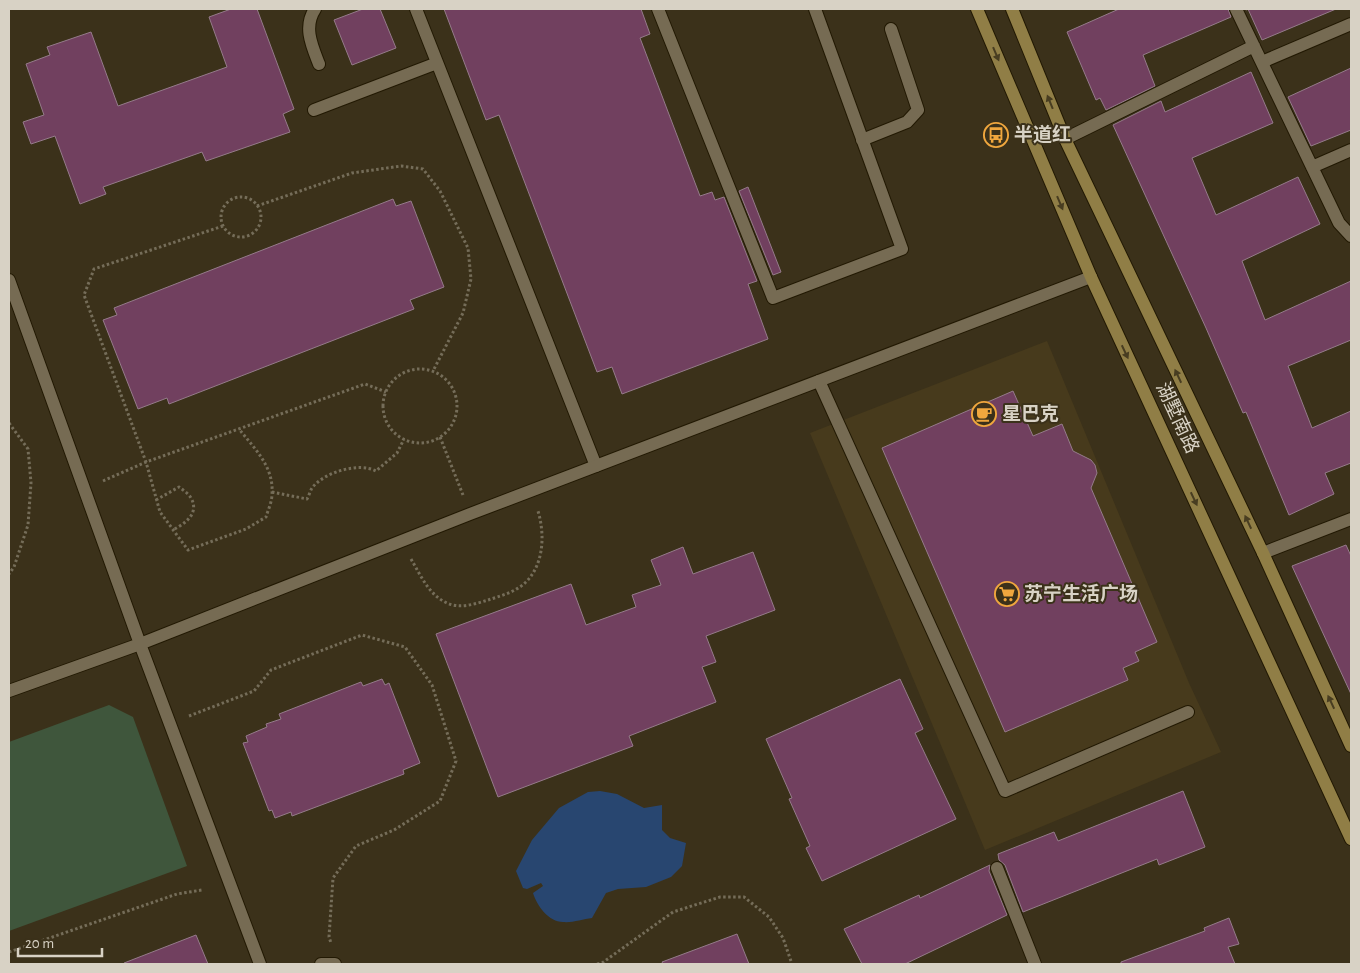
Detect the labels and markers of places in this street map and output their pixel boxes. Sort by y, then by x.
bus stop icon: 半道红 [983,122,1009,148]
place label: 半道红 [1014,124,1071,145]
cafe icon: 星巴克 [971,401,997,427]
place label: 星巴克 [1002,404,1059,424]
supermarket icon: 苏宁生活广场 [994,581,1020,607]
place label: 苏宁生活广场 [1024,583,1138,604]

